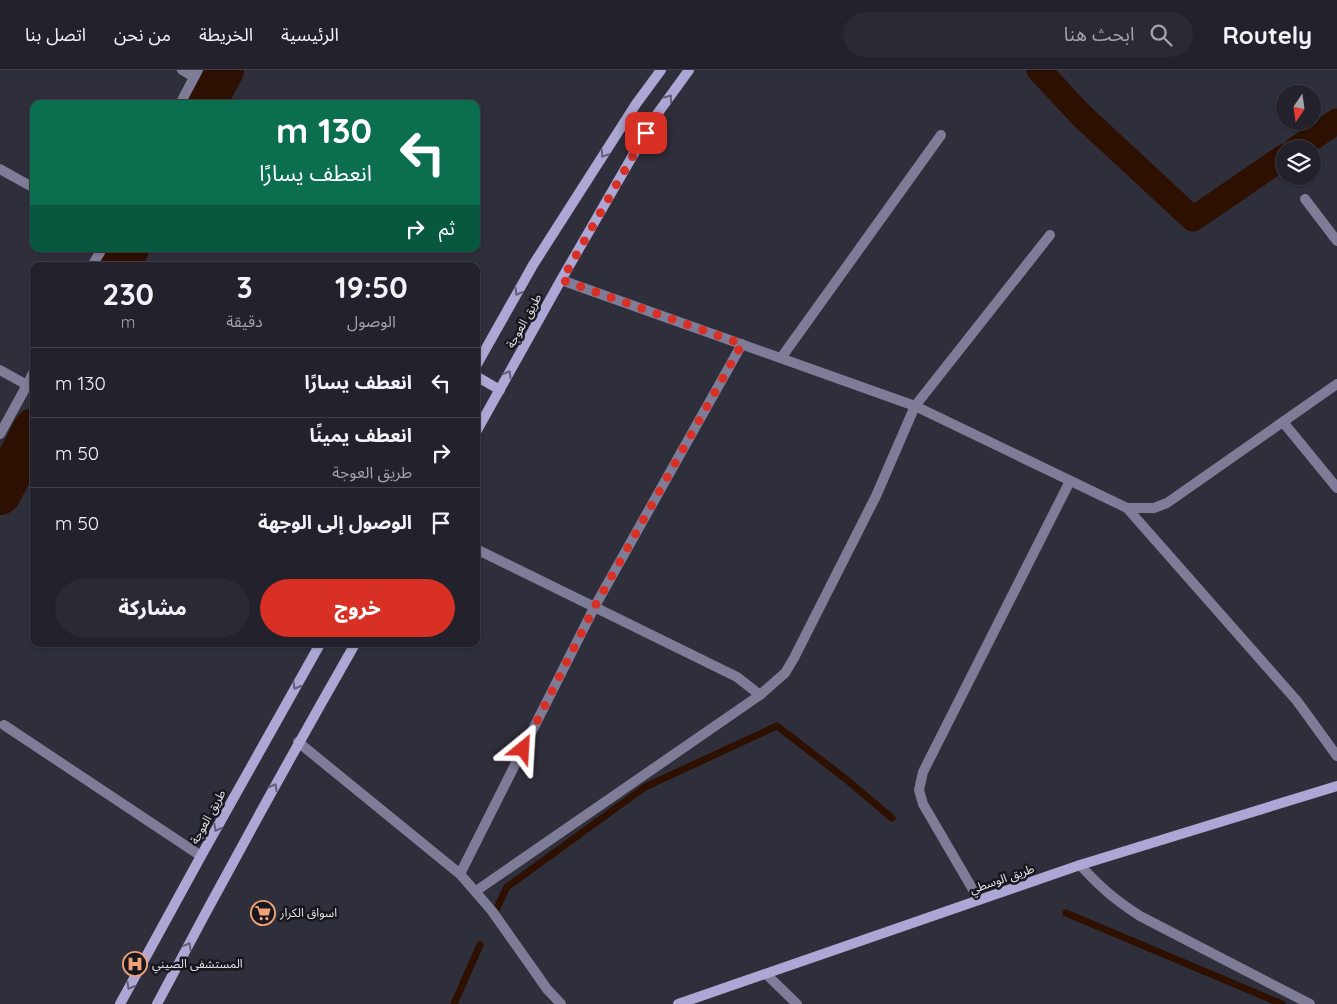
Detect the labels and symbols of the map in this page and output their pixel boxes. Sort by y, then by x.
north arrow [1276,85,1321,130]
one-way arrow [663,94,672,104]
pin [625,112,667,154]
one-way arrow [601,149,611,158]
one-way arrow [514,286,524,295]
street label: طريق العوجة [502,291,546,351]
one-way arrow [502,371,512,380]
one-way arrow [292,681,302,690]
position arrow [496,722,548,774]
one-way arrow [267,784,277,793]
street label: طريق العوجة [186,787,230,847]
one-way arrow [213,823,223,832]
street label: طريق الوسطي [967,860,1037,899]
supermarket icon: اسواق الكرار [250,900,276,926]
place label: اسواق الكرار [279,905,337,920]
one-way arrow [182,942,192,951]
hospital icon: المستشفى الصيني [122,951,148,977]
place label: المستشفى الصيني [152,956,243,974]
one-way arrow [126,981,136,990]

